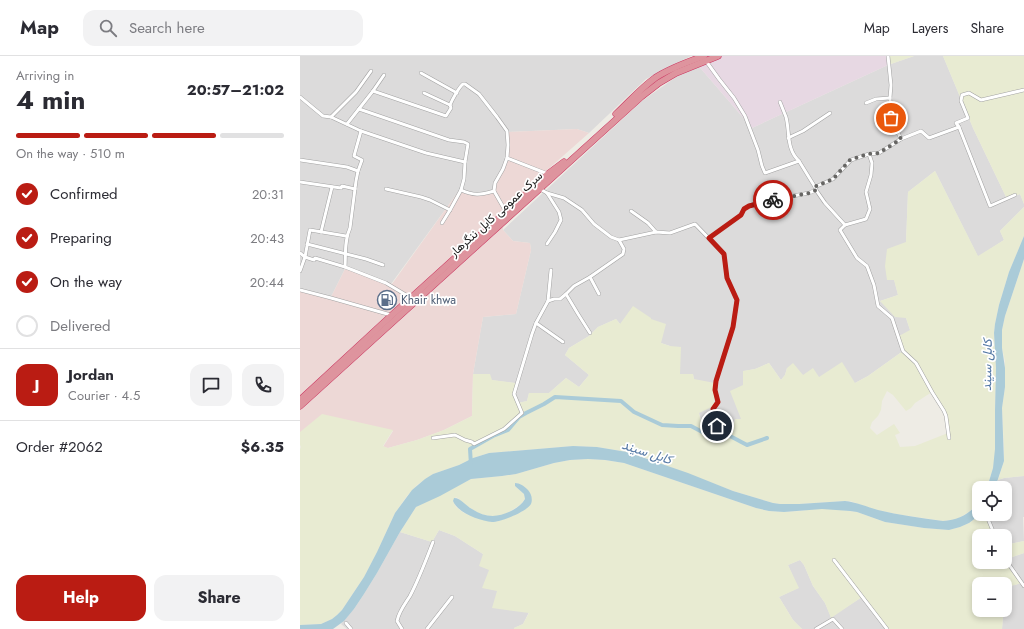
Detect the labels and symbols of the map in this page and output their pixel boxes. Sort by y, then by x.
pin [874,101,908,135]
street label: سرک عمومی کابل ننگرهار [445,167,547,262]
courier [753,180,793,220]
fuel station icon: Khair khwa [376,289,398,311]
place label: Khair khwa [401,291,456,309]
water label: کابل سيند [977,337,997,391]
pin [700,409,734,443]
water label: کابل سيند [619,435,677,470]

